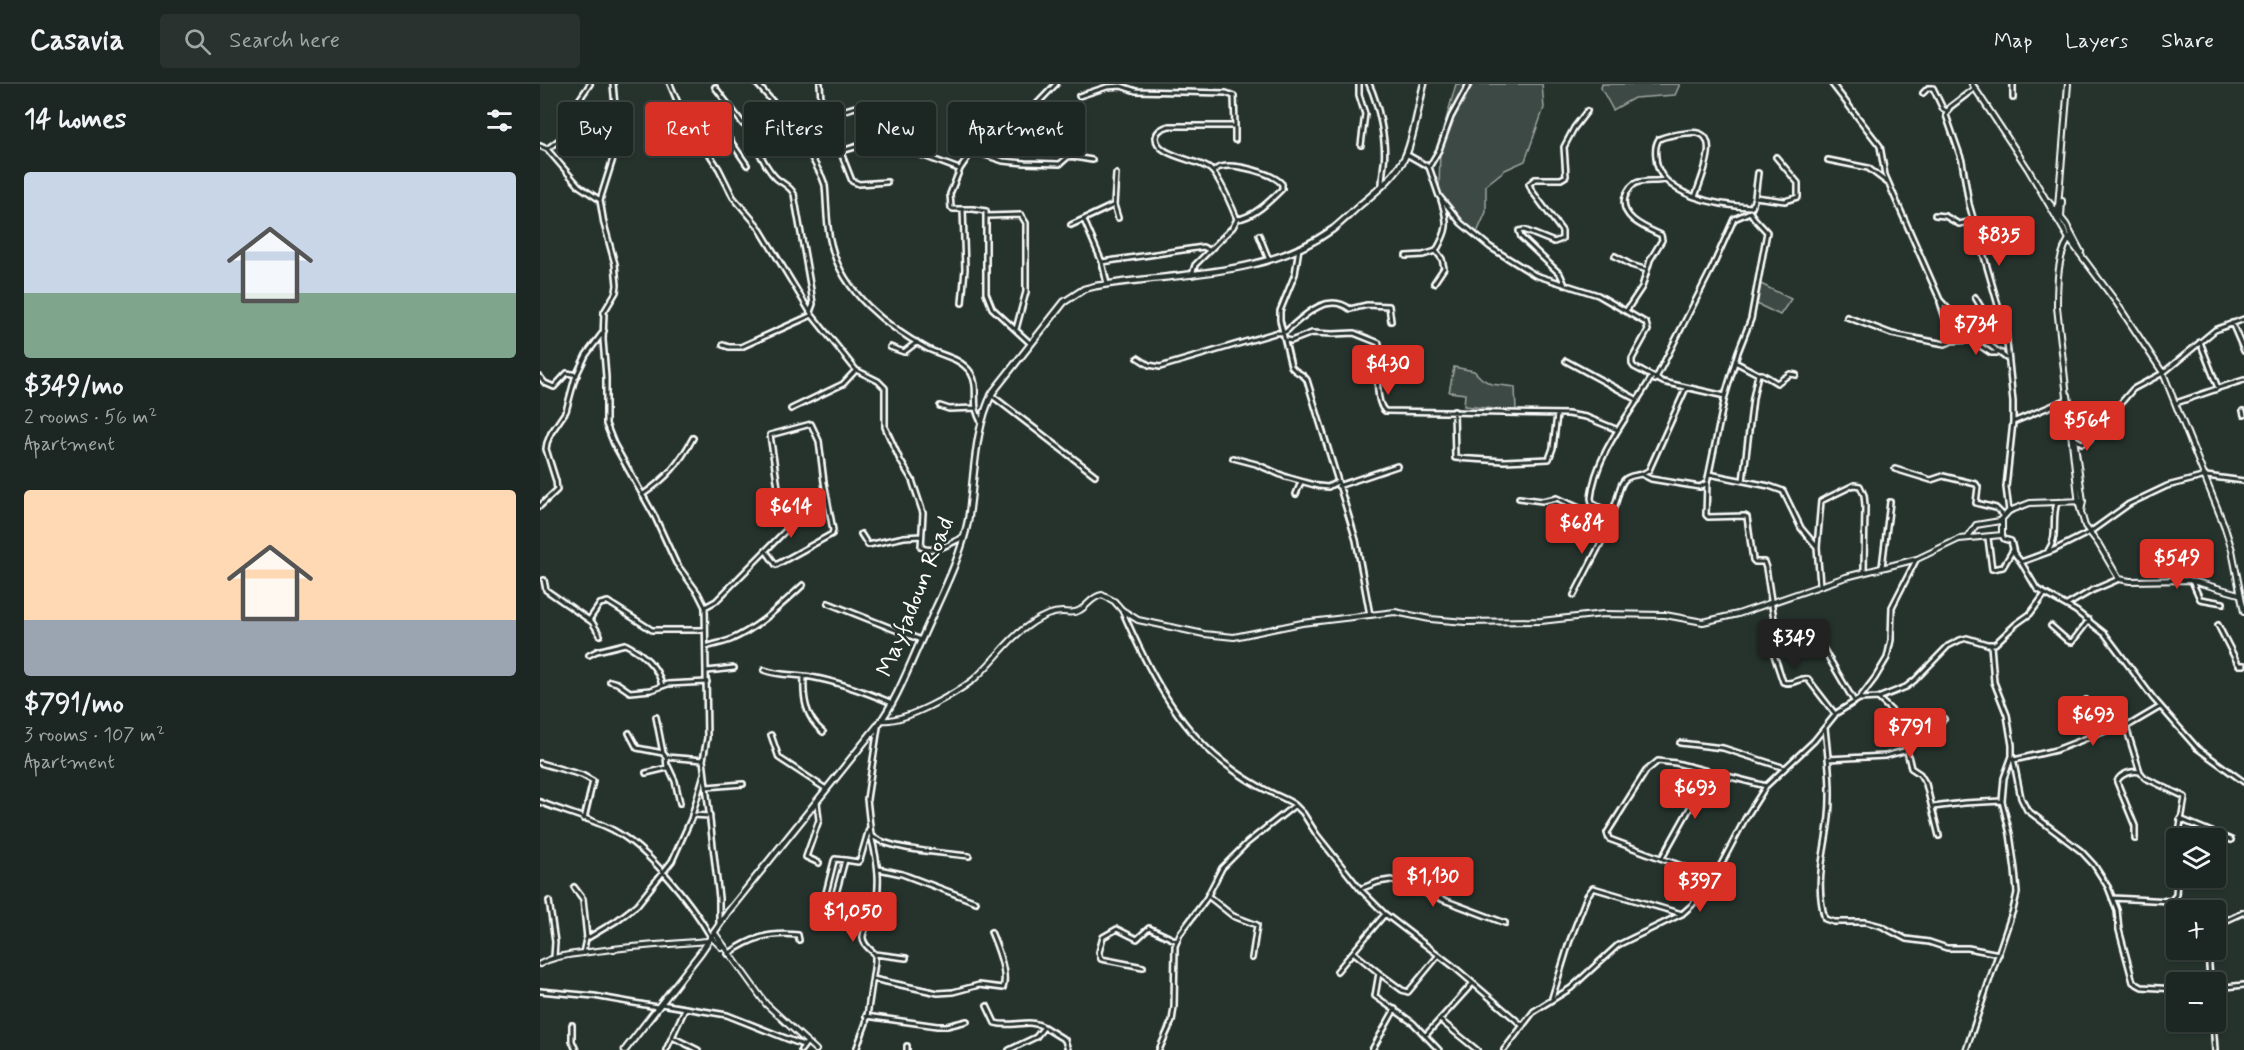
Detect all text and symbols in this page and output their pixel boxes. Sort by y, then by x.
search box [160,14,580,68]
text: Casavia [30,23,124,60]
icon: search [181,25,214,58]
text: Search here [229,27,340,55]
text: Map [1994,27,2032,55]
text: Layers [2065,27,2128,55]
text: Share [2161,27,2214,55]
chip: Buy [558,102,633,156]
chip: Rent [645,102,732,156]
chip: Filters [744,102,844,156]
chip: New [856,102,936,156]
chip: Apartment [948,102,1085,156]
text: 14 homes [24,103,126,137]
icon: filters [483,104,516,137]
icon: home [216,211,324,319]
pin: $835 [1963,216,2035,267]
text: $835 [1978,222,2020,249]
pin: $734 [1940,305,2012,356]
text: $734 [1954,311,1998,338]
pin: $430 [1352,345,1424,396]
text: $430 [1366,351,1410,378]
text: $349/mo [24,370,124,404]
pin: $564 [2051,401,2123,452]
text: 2 rooms · 56 m² [24,404,157,431]
text: $564 [2064,407,2110,434]
text: Apartment [24,431,115,458]
pin: $614 [755,488,827,539]
text: $614 [770,494,812,521]
pin: $684 [1546,504,1618,555]
text: $684 [1560,510,1604,537]
street label: Mayfadoun Road [870,512,962,682]
icon: home [216,529,324,637]
pin: $549 [2141,539,2213,590]
text: $549 [2154,545,2200,572]
pin: $349 [1758,619,1830,670]
text: $349 [1772,625,1816,652]
text: $791/mo [24,688,124,722]
pin: $693 [2057,696,2129,747]
text: $693 [2072,702,2114,729]
pin: $791 [1874,708,1946,759]
text: $791 [1888,714,1932,741]
text: 3 rooms · 107 m² [24,722,165,749]
text: Apartment [24,749,115,776]
pin: $693 [1659,769,1731,820]
text: $693 [1674,775,1716,802]
map controls [2166,828,2226,1032]
button: layers [2166,828,2226,888]
pin: $1,130 [1384,857,1482,908]
pin: $397 [1664,862,1736,913]
text: $1,130 [1407,863,1459,890]
text: $397 [1678,868,1722,895]
pin: $1,050 [804,892,902,943]
text: $1,050 [824,898,882,925]
button: + [2166,900,2226,960]
button: − [2166,972,2226,1032]

